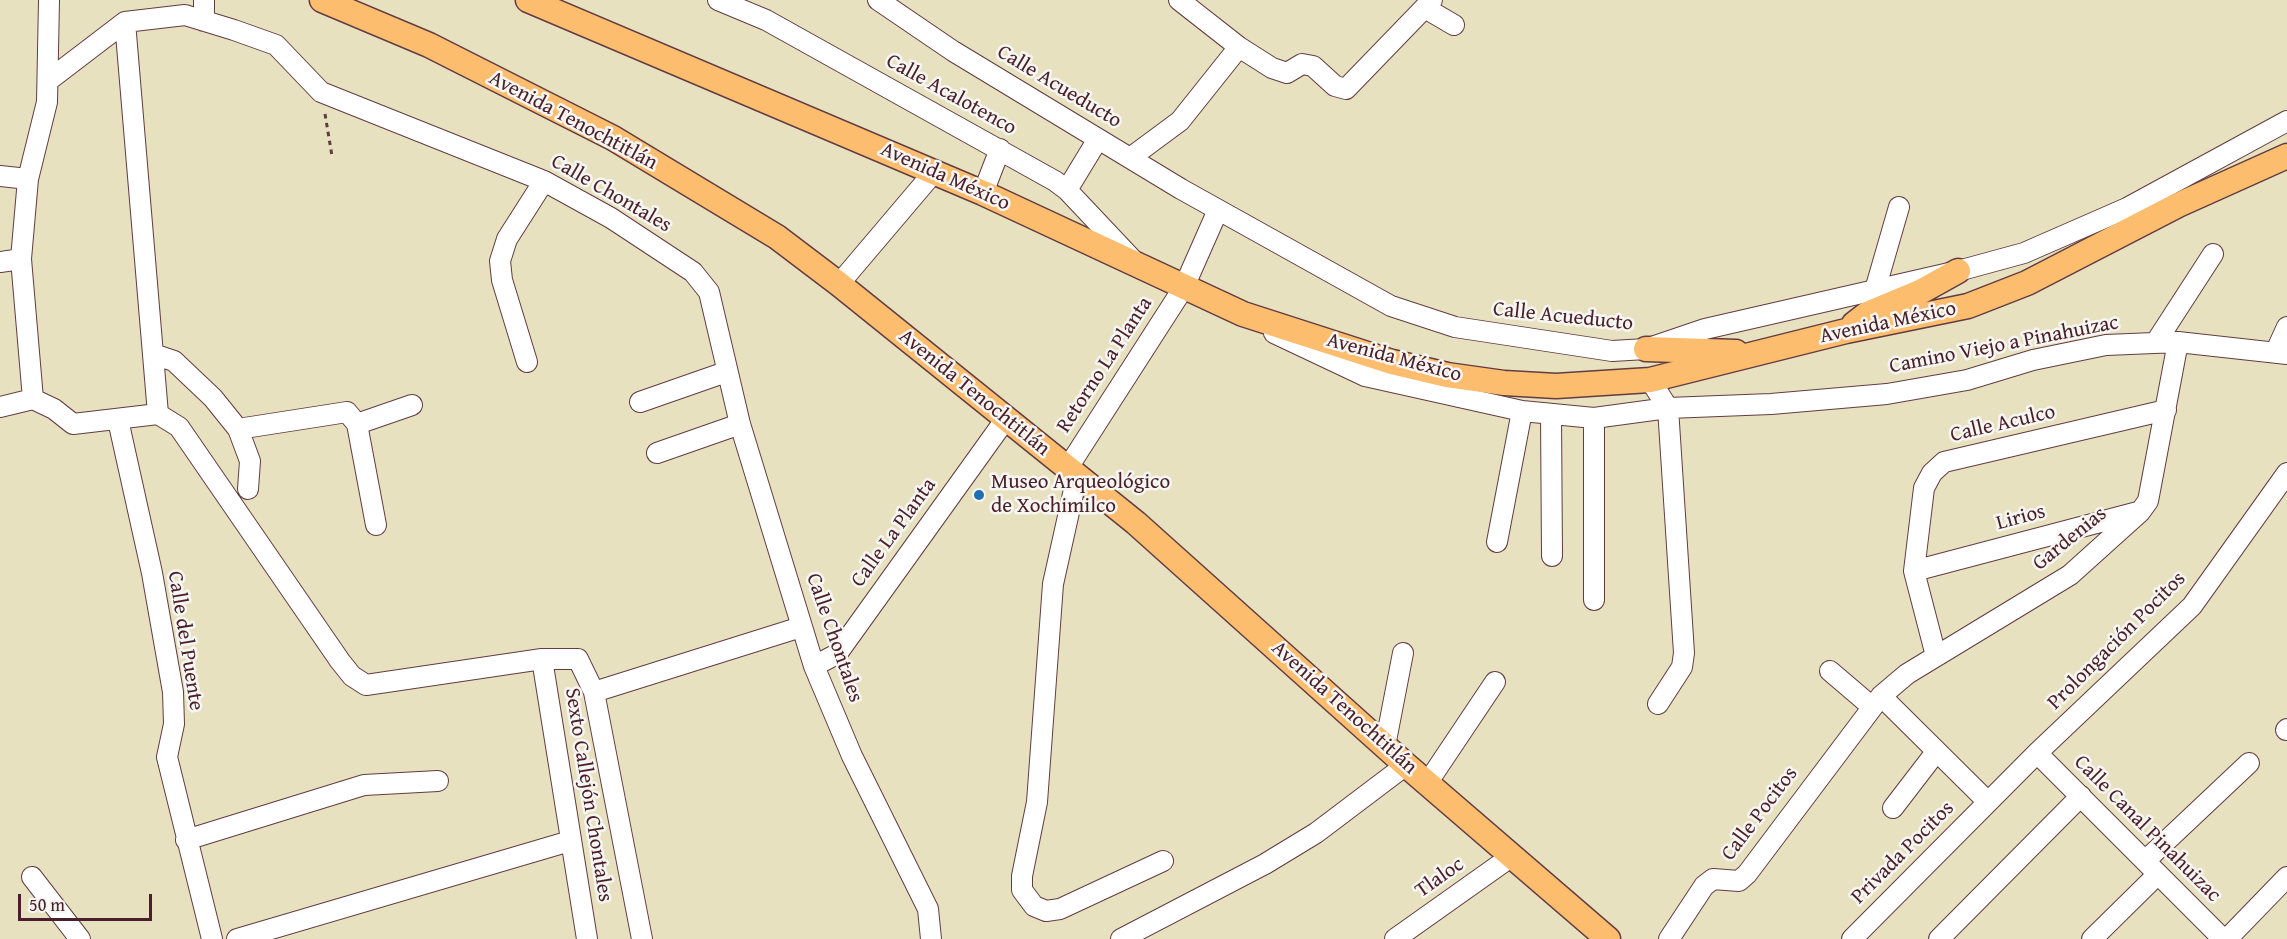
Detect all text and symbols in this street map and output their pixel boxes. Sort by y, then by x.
street label: Calle Acueducto [992,40,1126,134]
street label: Calle Acalotenco [881,49,1021,141]
street label: Avenida Tenochtitlán [484,66,662,176]
street label: Avenida México [877,137,1013,217]
street label: Calle Chontales [546,149,676,239]
street label: Retorno La Planta [1052,292,1158,438]
street label: Avenida México [1818,296,1958,350]
street label: Calle Acueducto [1492,297,1634,337]
street label: Camino Viejo a Pinahuizac [1887,310,2121,380]
street label: Avenida Tenochtitlán [893,324,1055,462]
street label: Avenida México [1324,328,1464,388]
street label: Calle Aculco [1948,400,2058,448]
place label: Museo Arqueológico de Xochimilco [991,470,1170,520]
street label: Calle La Planta [846,474,942,592]
marker: Museo Arqueológico de Xochimilco [972,488,986,502]
street label: Lirios [1994,499,2048,537]
street label: Gardenias [2028,502,2112,576]
street label: Prolongación Pocitos [2043,567,2191,715]
street label: Calle del Puente [162,570,208,712]
street label: Calle Chontales [800,570,868,706]
street label: Avenida Tenochtitlán [1266,636,1422,780]
street label: Sexto Callejón Chontales [559,686,617,904]
street label: Calle Canal Pinahuizac [2068,750,2226,908]
street label: Calle Pocitos [1716,762,1804,866]
street label: Privada Pocitos [1846,796,1960,910]
street label: Tlaloc [1411,852,1469,904]
scale bar [21,882,154,920]
text: 50 m [29,891,65,918]

